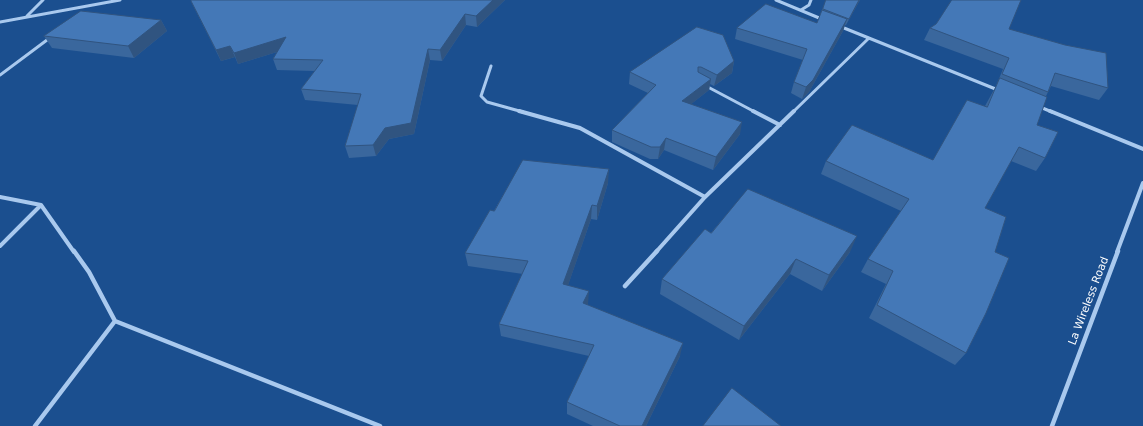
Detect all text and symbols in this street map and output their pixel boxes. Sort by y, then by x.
street label: La Wireless Road [1066,255,1112,347]

